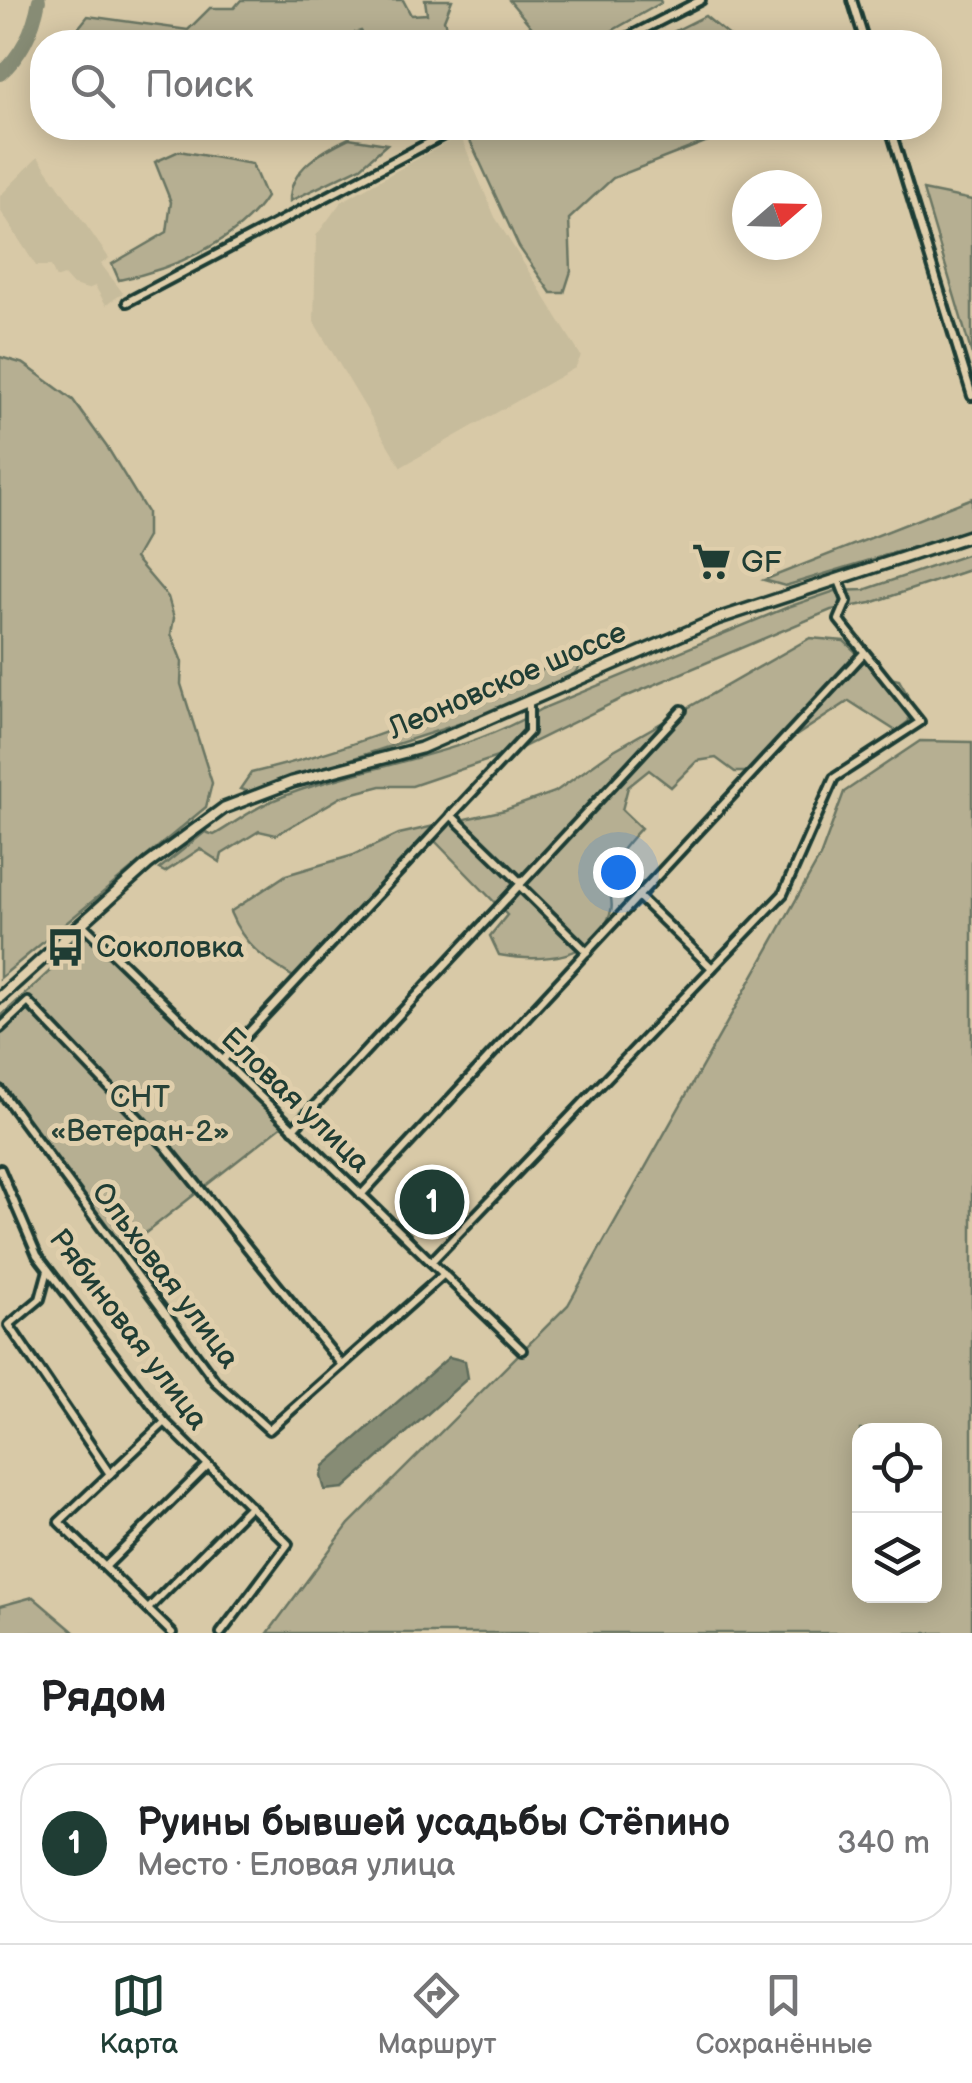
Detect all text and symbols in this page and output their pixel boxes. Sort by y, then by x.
search box [30,30,942,140]
icon: search [65,58,120,113]
text: Поиск [145,63,253,108]
north arrow [732,170,822,260]
supermarket icon: GF [690,541,732,583]
place label: GF [741,545,782,581]
street label: Леоновское шоссе [382,614,632,748]
your location [593,847,644,898]
bus stop icon: Соколовка [45,926,87,968]
place label: Соколовка [96,930,245,966]
street label: Еловая улица [213,1021,378,1181]
park label: СНТ «Ветеран-2» [50,1080,230,1150]
pin: 1 [400,1164,464,1240]
street label: Ольховая улица [84,1175,247,1376]
street label: Рябиновая улица [41,1222,216,1438]
map controls [852,1423,942,1603]
button: locate [852,1423,942,1513]
button: layers [852,1513,942,1603]
text: Рядом [40,1673,167,1724]
text: Руины бывшей усадьбы Стёпино [137,1801,730,1846]
text: 1 [68,1824,81,1863]
text: 340 m [837,1824,930,1863]
text: Место · Еловая улица [137,1846,455,1885]
tab: Карта [100,1968,178,2061]
tab: Маршрут [377,1968,496,2061]
tab: Сохранённые [696,1968,872,2061]

